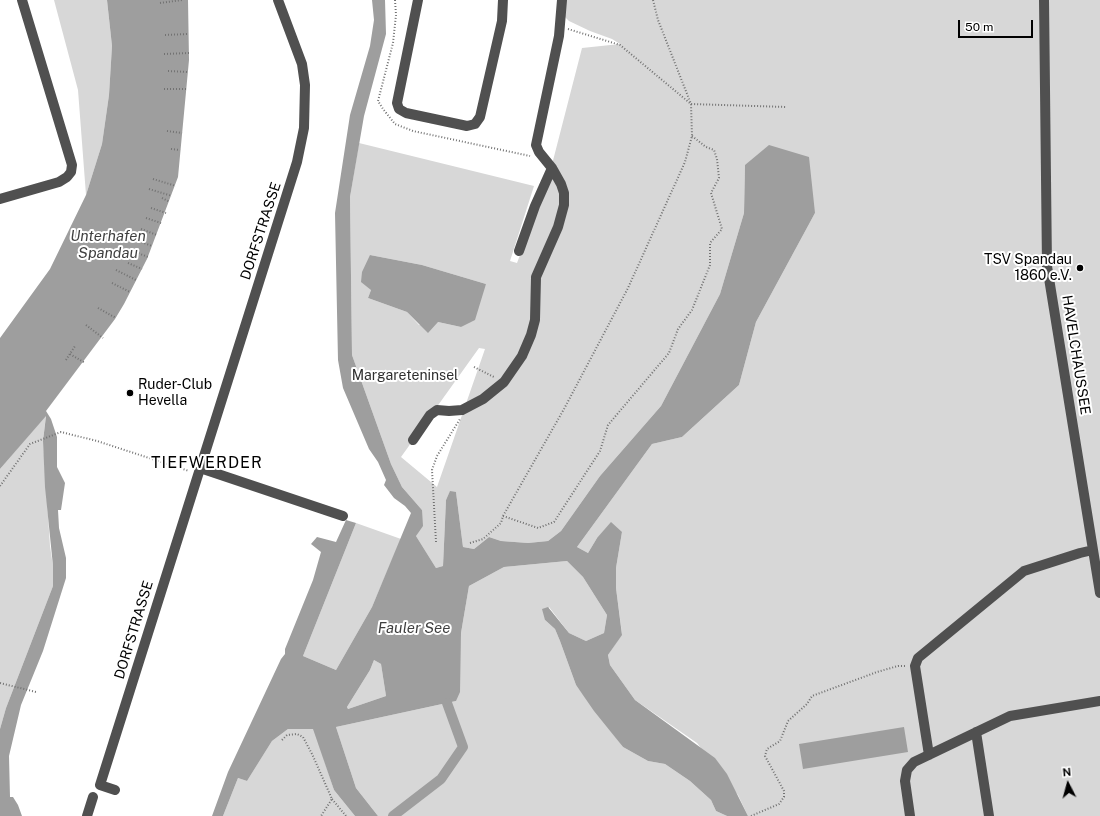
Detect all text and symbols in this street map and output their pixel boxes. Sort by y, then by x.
scale bar [960,12,1035,38]
text: 50 m [965,20,993,34]
street label: DORFSTRASSE [237,180,285,282]
water label: Unterhafen Spandau [70,227,146,262]
place label: TSV Spandau 1860 e.V. [984,252,1072,284]
marker: TSV Spandau 1860 e.V. [1075,263,1085,273]
street label: HAVELCHAUSSEE [1058,294,1094,416]
park label: Margareteninsel [352,368,458,384]
place label: Ruder-Club Hevella [138,377,212,410]
marker: Ruder-Club Hevella [125,388,135,398]
district label: TIEFWERDER [151,453,263,473]
street label: DORFSTRASSE [111,579,157,681]
water label: Fauler See [378,619,450,637]
north arrow [1048,764,1088,804]
text: N [1062,766,1072,778]

